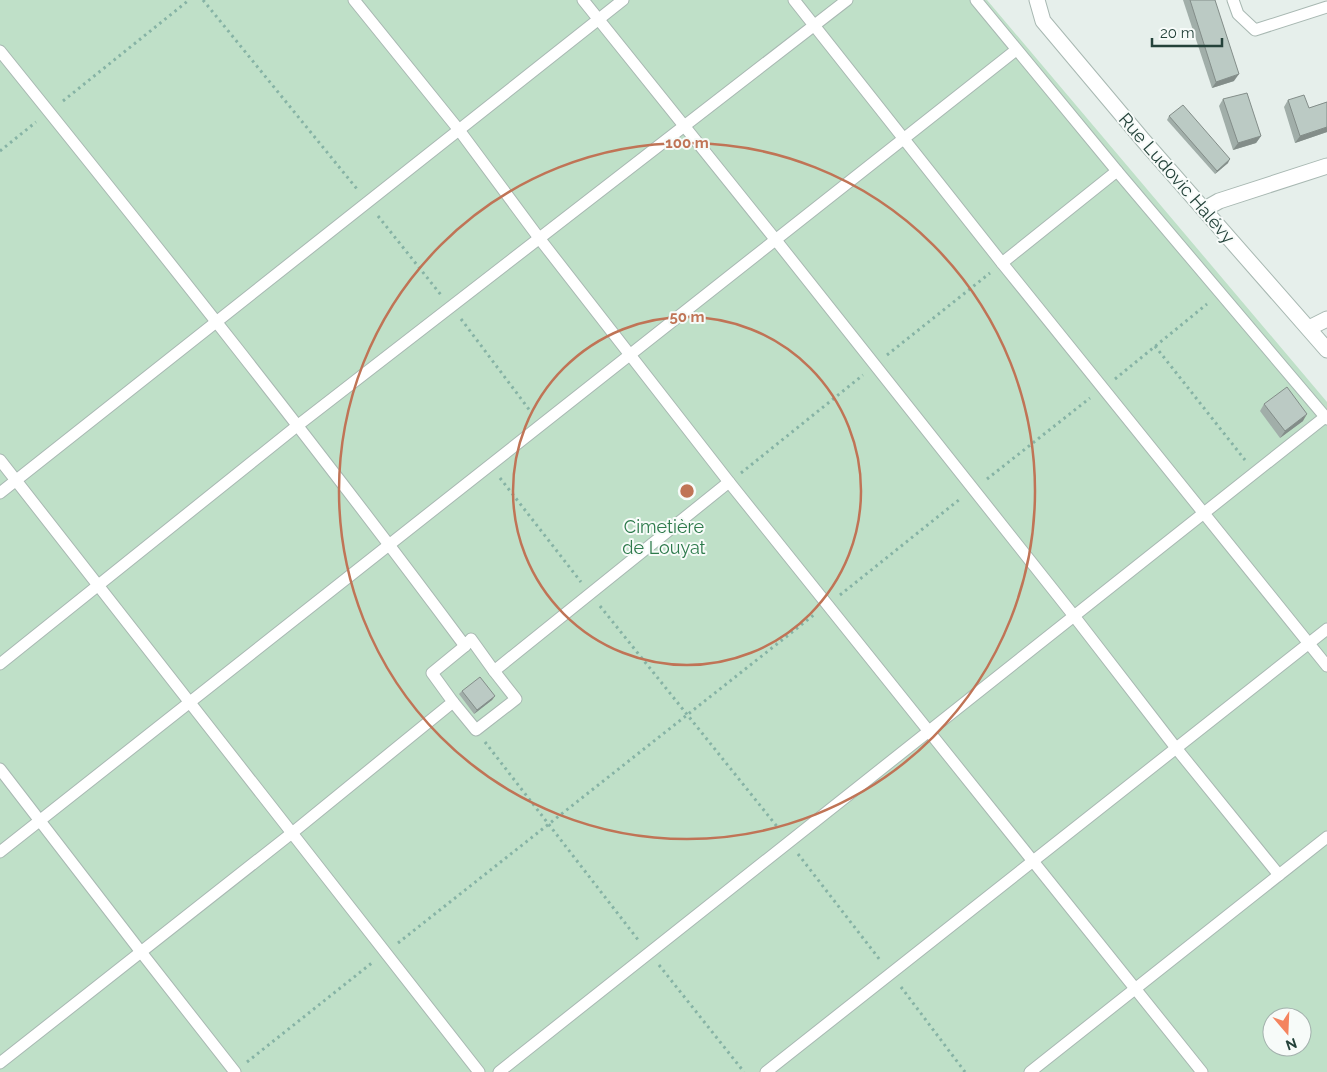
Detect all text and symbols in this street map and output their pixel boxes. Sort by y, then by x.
scale bar [1152,15,1222,47]
text: 20 m [1160,24,1195,42]
street label: Rue Ludovic Halévy [1115,109,1239,248]
text: 100 m [665,134,709,152]
text: 50 m [669,308,705,326]
centre of rings [678,482,696,500]
park label: Cimetière de Louyat [622,516,706,558]
north arrow [1262,1007,1312,1057]
text: N [1284,1035,1299,1054]

